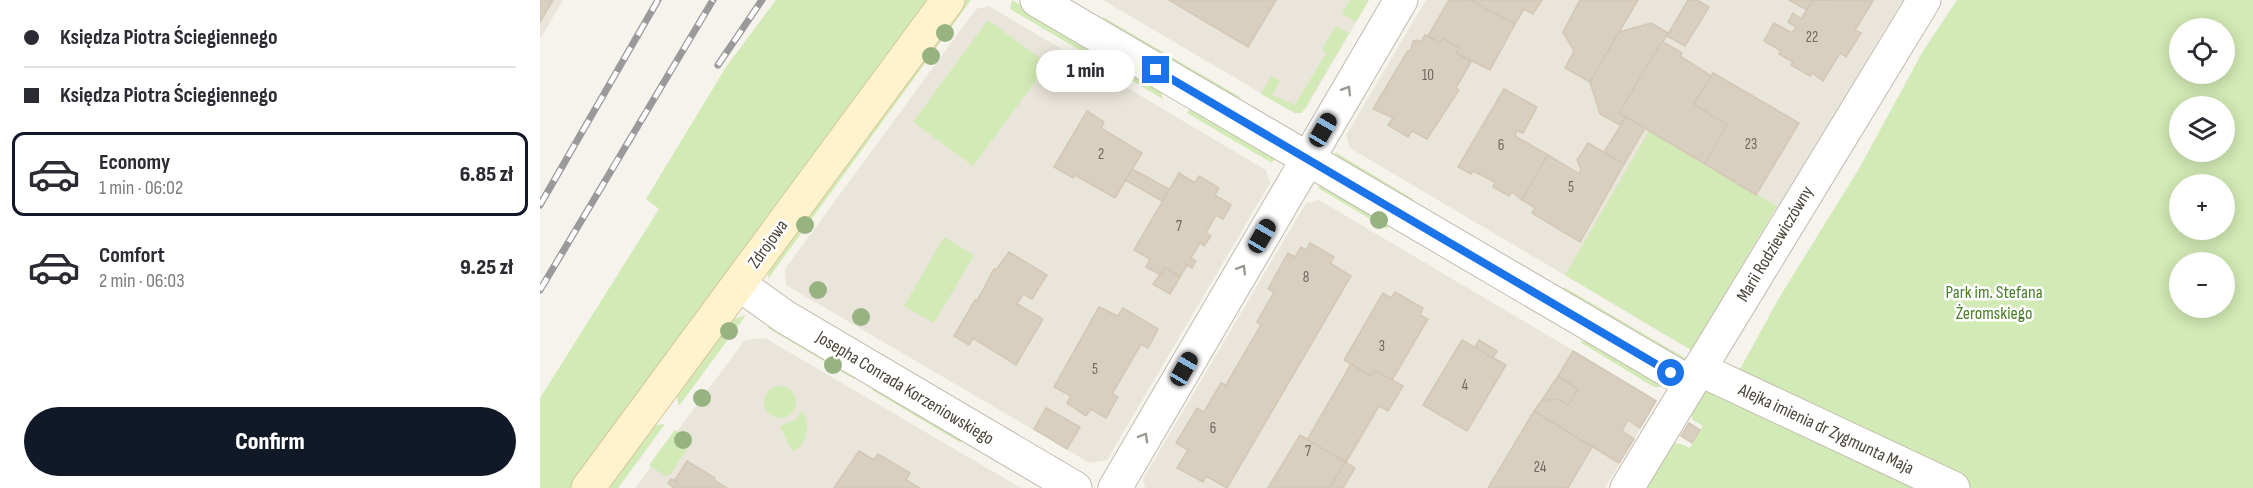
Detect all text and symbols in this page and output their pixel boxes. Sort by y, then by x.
map controls [2169,18,2235,318]
button: locate [2169,18,2235,84]
text: Księdza Piotra Ściegiennego [60,24,278,51]
house number: 22 [1806,28,1818,47]
callout: 1 min [1036,49,1135,91]
route end [1142,56,1169,83]
text: 1 min [1066,59,1105,83]
house number: 10 [1422,66,1434,85]
text: Księdza Piotra Ściegiennego [60,82,278,109]
one-way arrow [1340,86,1352,96]
button: layers [2169,96,2235,162]
car [1306,110,1340,150]
house number: 23 [1745,135,1757,154]
house number: 6 [1498,136,1504,155]
house number: 2 [1098,145,1104,164]
icon: car [27,147,81,201]
text: Economy [99,149,170,176]
text: 6.85 zł [460,161,513,188]
button: + [2169,174,2235,240]
text: 1 min · 06:02 [99,176,183,200]
house number: 5 [1568,178,1574,197]
street label: Marii Rodziewiczówny [1732,182,1818,306]
street label: Zdrojowa [744,216,793,272]
car [1245,216,1279,256]
house number: 7 [1176,217,1182,236]
icon: car [27,240,81,294]
text: Comfort [99,242,165,269]
button: − [2169,252,2235,318]
text: 9.25 zł [460,254,513,281]
one-way arrow [1235,265,1247,275]
house number: 8 [1303,268,1309,287]
text: 2 min · 06:03 [99,269,185,293]
park label: Park im. Stefana Żeromskiego [1945,282,2043,324]
street label: Josepha Conrada Korzeniowskiego [811,326,998,449]
house number: 3 [1379,337,1385,356]
car [1167,349,1201,389]
route start [1657,359,1684,386]
house number: 5 [1092,360,1098,379]
house number: 4 [1462,376,1468,395]
street label: Alejka imienia dr Zygmunta Maja [1734,379,1917,479]
button: Confirm [24,407,516,476]
house number: 6 [1210,419,1216,438]
one-way arrow [1137,433,1148,443]
house number: 7 [1305,442,1311,461]
house number: 24 [1534,458,1546,477]

